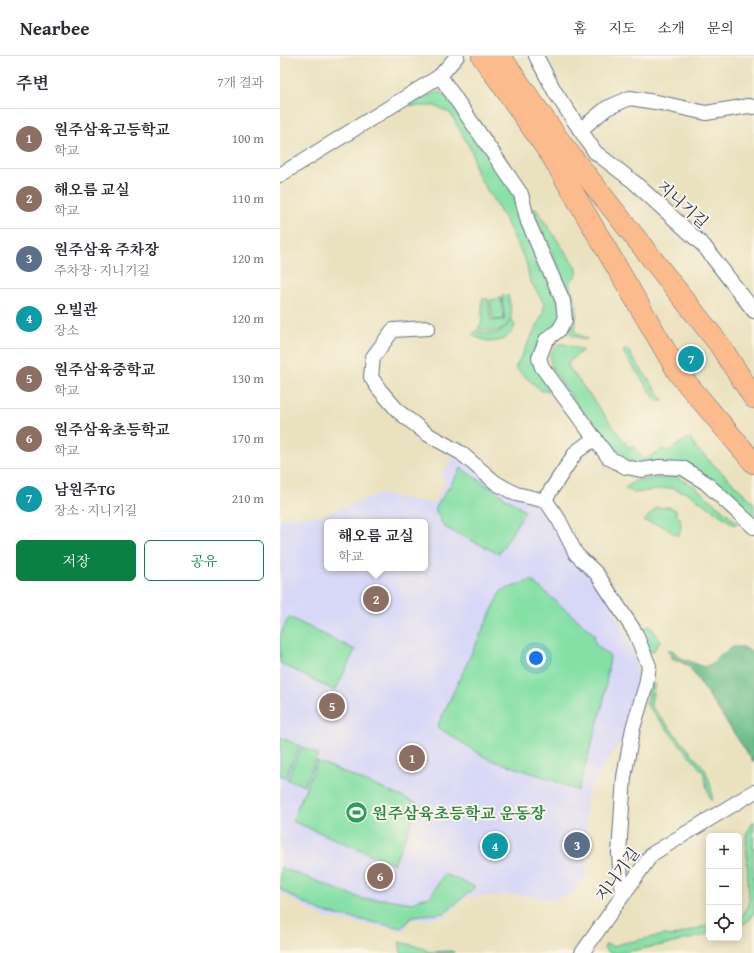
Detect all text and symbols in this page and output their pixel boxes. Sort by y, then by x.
text: Nearbee [20,14,90,42]
text: 홈 [573,18,587,38]
text: 지도 [609,18,636,38]
text: 소개 [658,18,685,38]
text: 문의 [707,18,734,38]
text: 주변 [16,70,49,95]
text: 7개 결과 [217,73,264,92]
text: 원주삼육고등학교 [54,119,170,140]
text: 1 [26,129,32,148]
text: 100 m [232,129,264,148]
text: 학교 [54,141,79,160]
street label: 지니기길 [652,174,714,234]
text: 해오름 교실 [54,179,130,200]
text: 2 [26,189,32,208]
text: 110 m [232,189,264,208]
text: 학교 [54,201,79,220]
text: 원주삼육 주차장 [54,239,159,260]
text: 3 [26,249,32,268]
text: 120 m [232,249,264,268]
text: 주차장 · 지니기길 [54,261,150,280]
text: 오빌관 [54,299,97,320]
text: 4 [26,309,32,328]
text: 120 m [232,309,264,328]
text: 장소 [54,321,79,340]
pin: 7 [678,344,704,374]
text: 원주삼육중학교 [54,359,155,380]
text: 5 [26,369,32,388]
text: 130 m [232,369,264,388]
text: 학교 [54,381,79,400]
text: 원주삼육초등학교 [54,419,170,440]
text: 6 [26,429,32,448]
text: 170 m [232,429,264,448]
text: 학교 [54,441,79,460]
text: 남원주TG [54,479,115,500]
text: 7 [26,489,32,508]
text: 210 m [232,489,264,508]
text: 장소 · 지니기길 [54,501,137,520]
popup [324,519,428,571]
text: 해오름 교실 [338,525,414,546]
button: 저장 [16,540,136,581]
button: 공유 [144,540,264,581]
text: 학교 [338,547,363,566]
pin: 2 [363,584,389,614]
your location [526,648,546,668]
pin: 5 [319,691,345,721]
pin: 1 [399,743,425,773]
sports icon: 원주삼육초등학교 운동장 [343,800,369,826]
place label: 원주삼육초등학교 운동장 [372,801,546,825]
pin: 3 [564,830,590,860]
pin: 4 [482,831,508,861]
map controls [706,833,742,941]
button: + [706,833,742,869]
street label: 지니기길 [589,842,645,906]
pin: 6 [367,861,393,891]
button: − [706,869,742,905]
button: locate [706,905,742,941]

